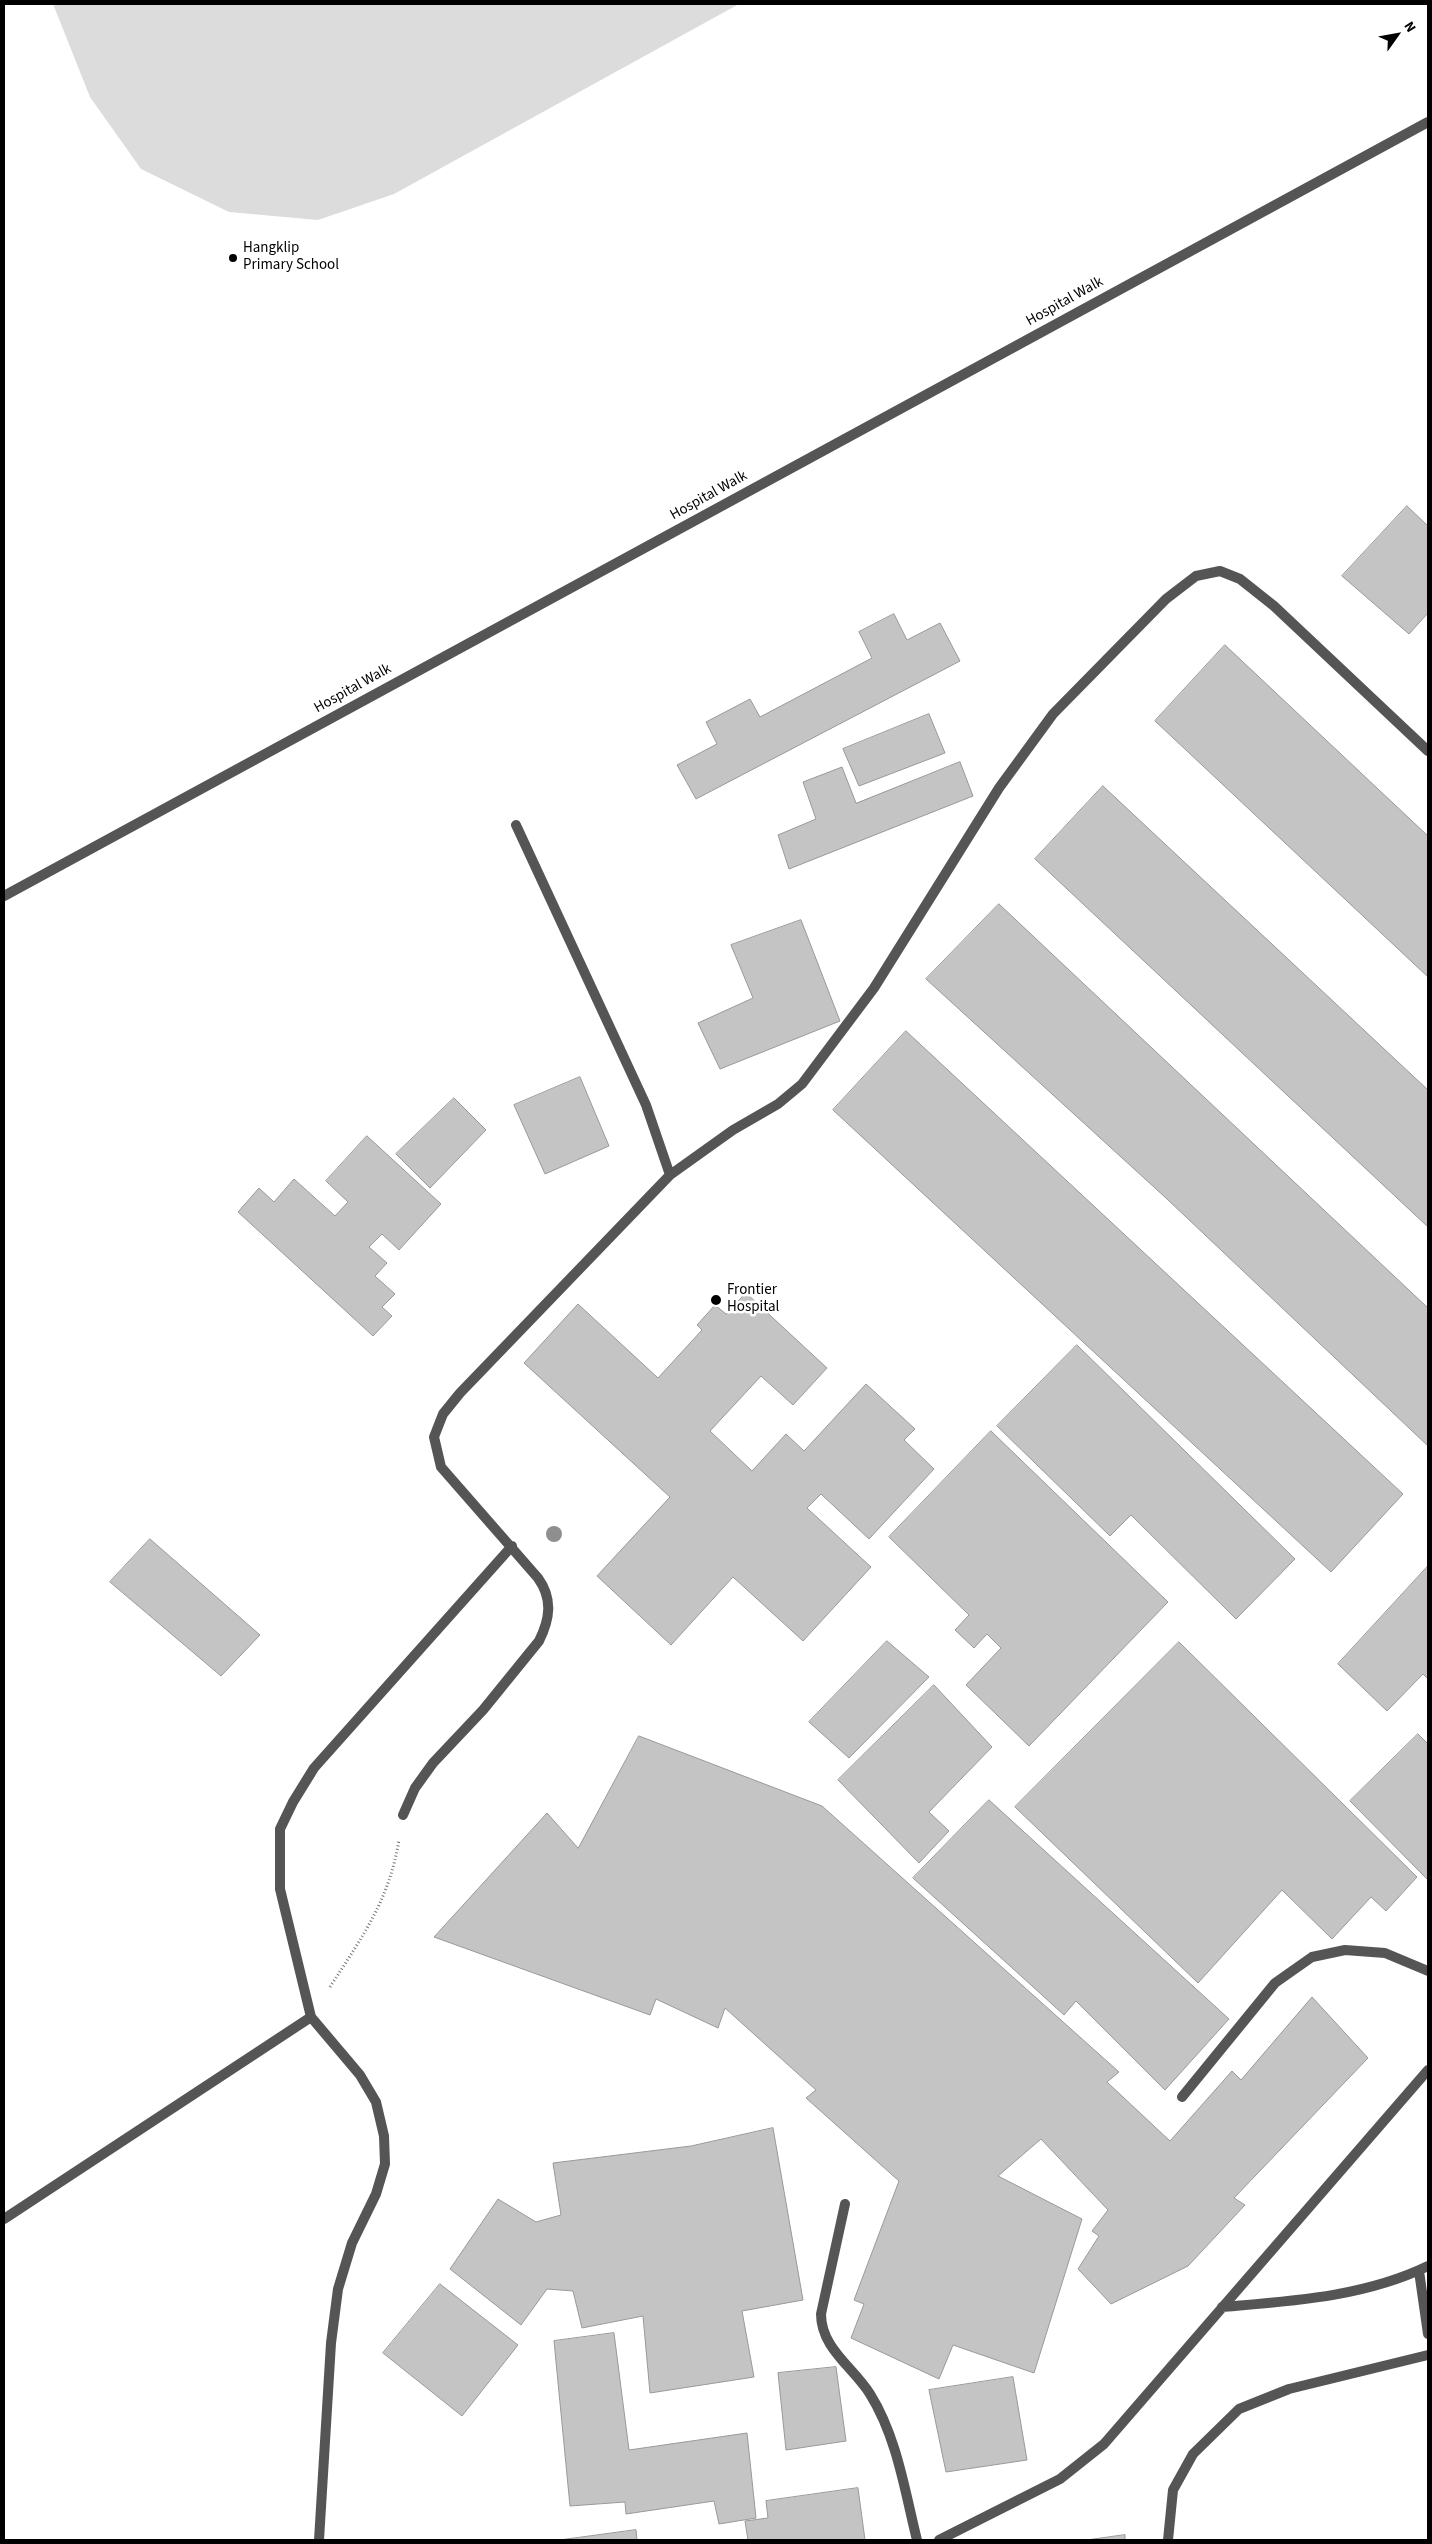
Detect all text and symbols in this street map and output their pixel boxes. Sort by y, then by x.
north arrow [1372,10,1422,60]
text: N [1399,18,1421,36]
place label: Hangklip Primary School [243,240,339,275]
marker: Hangklip Primary School [227,252,239,264]
street label: Hospital Walk [1023,273,1107,331]
street label: Hospital Walk [667,467,751,525]
street label: Hospital Walk [311,660,395,718]
place label: Frontier Hospital [727,1282,779,1317]
marker: Frontier Hospital [709,1293,723,1307]

